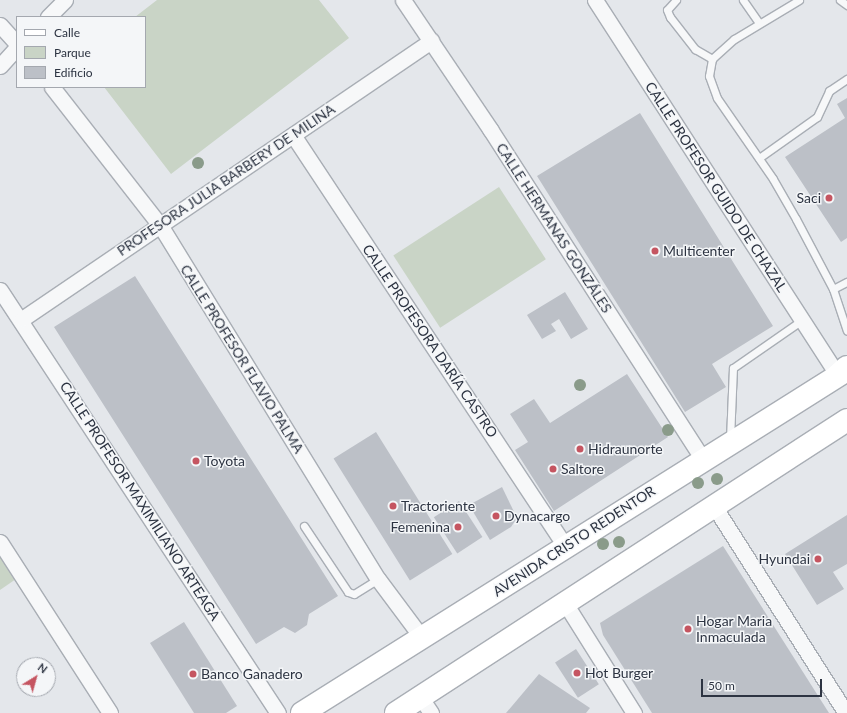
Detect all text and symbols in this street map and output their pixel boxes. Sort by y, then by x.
legend [16,16,146,88]
text: Calle [54,25,80,40]
text: Parque [54,45,91,60]
text: Edificio [54,65,93,80]
street label: CALLE PROFESOR GUIDO DE CHAZAL [642,79,790,295]
street label: PROFESORA JULIA BARBERY DE MILINA [113,100,339,260]
street label: CALLE HERMANAS GONZÁLES [493,140,615,316]
place label: Saci [797,190,821,206]
marker: Saci [824,193,834,203]
street label: CALLE PROFESORA DARÍA CASTRO [359,241,501,441]
place label: Multicenter [663,243,735,259]
marker: Multicenter [650,246,660,256]
street label: CALLE PROFESOR FLAVIO PALMA [177,262,307,456]
street label: CALLE PROFESOR MAXIMILIANO ARTEAGA [56,378,224,624]
place label: Hidraunorte [588,441,663,457]
marker: Hidraunorte [575,444,585,454]
place label: Toyota [204,453,245,469]
marker: Toyota [191,456,201,466]
place label: Saltore [561,461,604,477]
marker: Saltore [548,464,558,474]
street label: AVENIDA CRISTO REDENTOR [489,482,659,600]
place label: Tractoriente [401,498,475,514]
marker: Tractoriente [388,501,398,511]
place label: Dynacargo [504,508,570,524]
marker: Dynacargo [491,511,501,521]
place label: Femenina [390,519,450,535]
marker: Femenina [453,522,463,532]
place label: Hyundai [758,551,810,567]
marker: Hyundai [813,554,823,564]
place label: Hogar Maria Inmaculada [696,613,772,646]
marker: Hogar Maria Inmaculada [683,624,693,634]
north arrow [16,657,56,697]
text: N [36,660,50,676]
place label: Hot Burger [585,665,653,681]
place label: Banco Ganadero [201,666,303,682]
marker: Hot Burger [572,668,582,678]
marker: Banco Ganadero [188,669,198,679]
scale bar [703,671,824,697]
text: 50 m [708,678,735,693]

